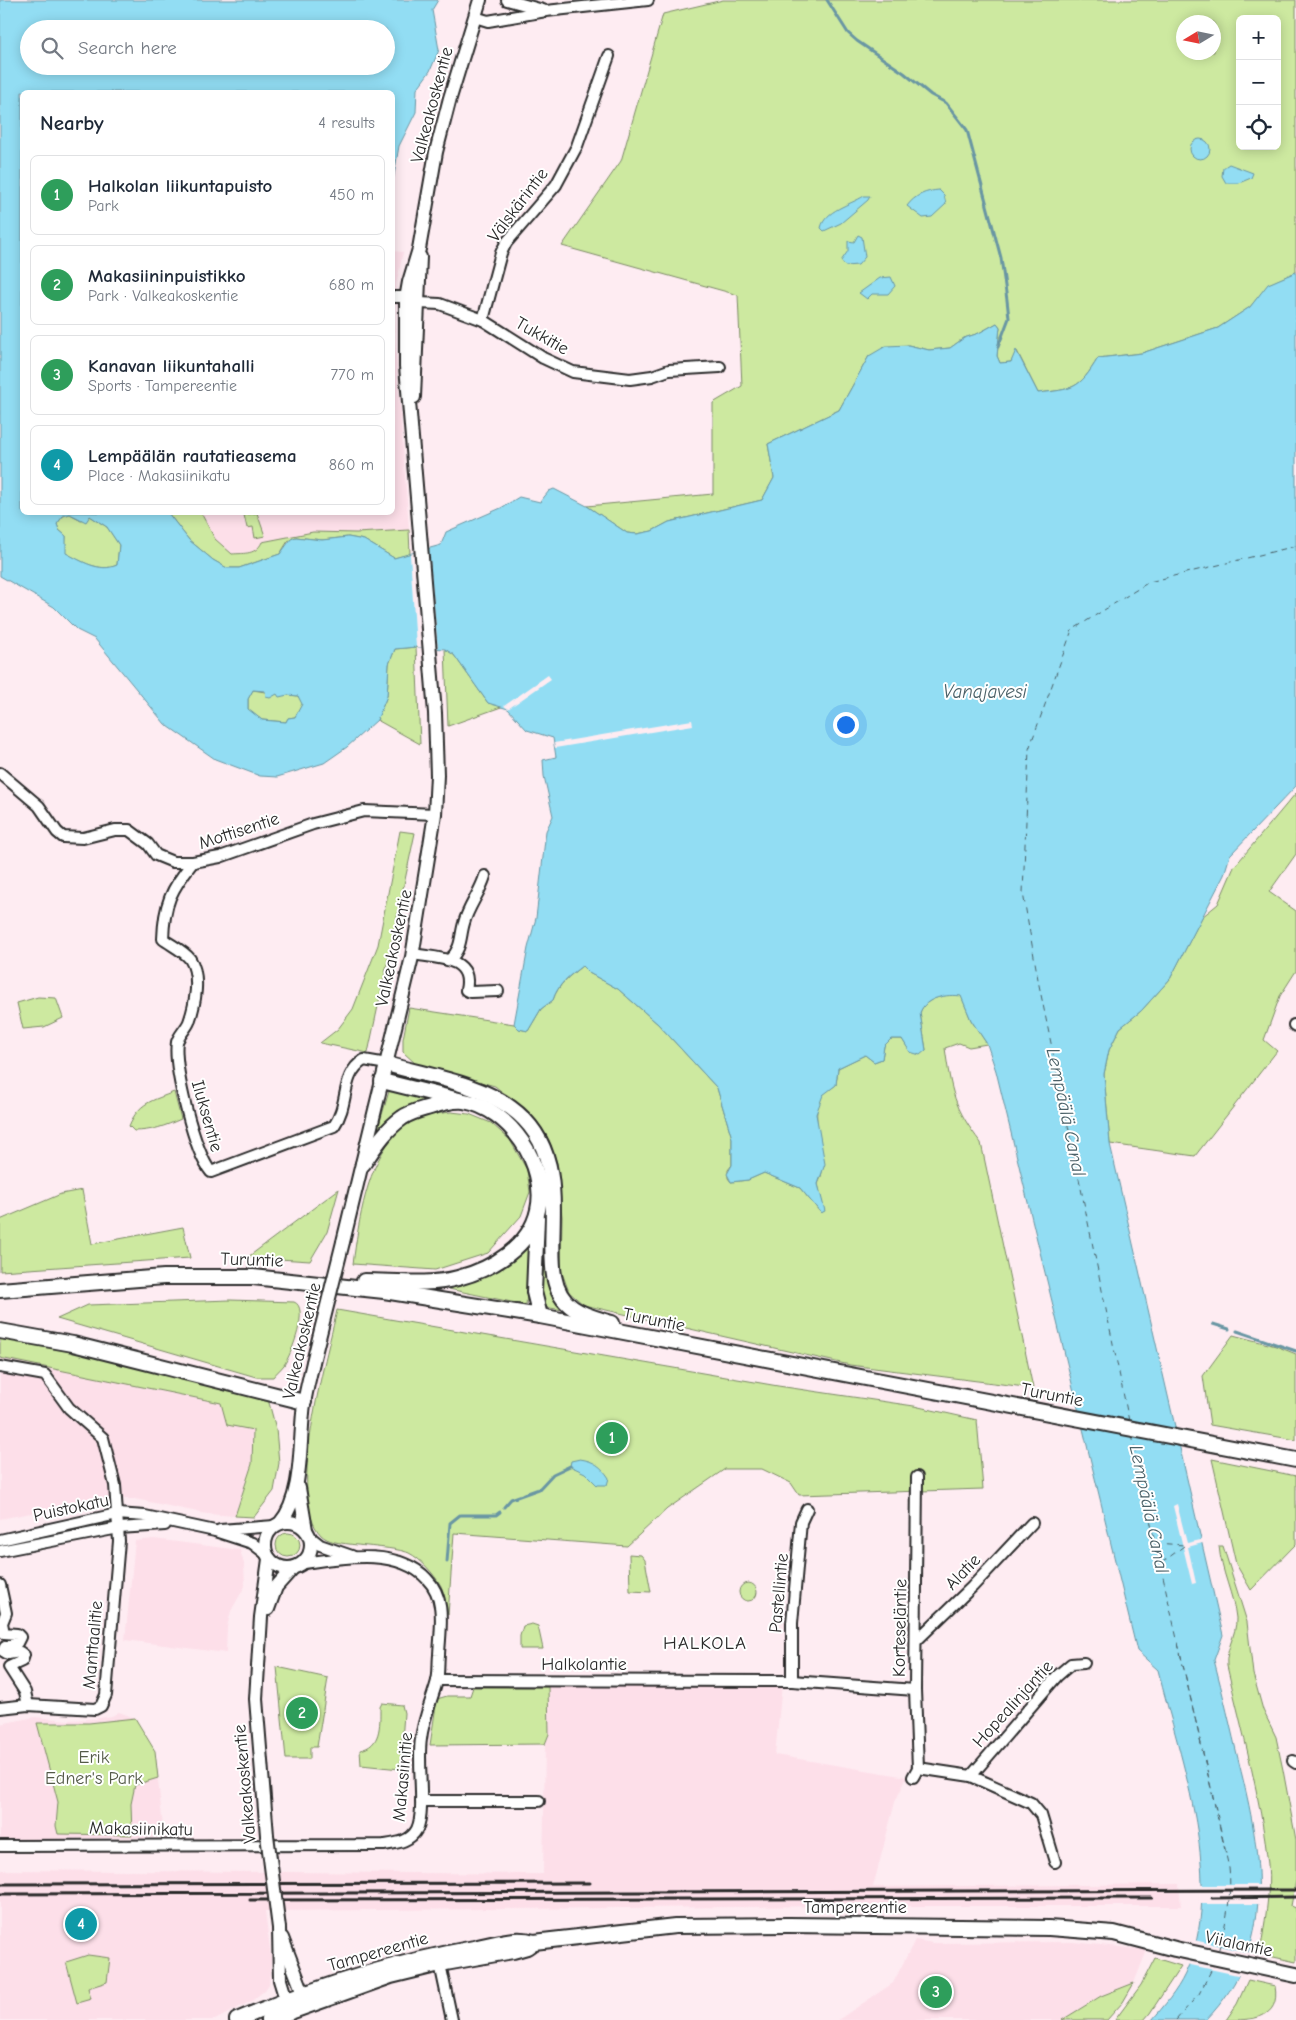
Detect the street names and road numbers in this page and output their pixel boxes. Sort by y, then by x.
street label: Valkeakoskentie [406,45,458,165]
street label: Välskärintie [483,164,553,246]
street label: Tukkitie [511,312,573,360]
street label: Mottisentie [196,808,282,854]
street label: Valkeakoskentie [371,887,417,1009]
street label: Iluksentie [187,1078,227,1154]
street label: Turuntie [220,1248,284,1272]
street label: Valkeakoskentie [278,1281,326,1401]
street label: Turuntie [621,1304,687,1336]
street label: Turuntie [1019,1379,1085,1411]
street label: Puistokatu [31,1490,111,1526]
street label: Alatie [941,1550,985,1594]
street label: Pastellintie [765,1552,793,1634]
street label: Korteseläntie [889,1579,911,1677]
street label: Manttaalitie [79,1600,107,1690]
street label: Halkolantie [541,1654,627,1675]
street label: Hopealinjantie [968,1656,1058,1752]
street label: Valkeakoskentie [229,1724,261,1844]
street label: Makasiinitie [389,1731,417,1823]
street label: Makasiinikatu [89,1818,193,1840]
street label: Tampereentie [803,1897,907,1918]
street label: Viialantie [1203,1927,1275,1961]
street label: Tampereentie [325,1928,431,1976]

